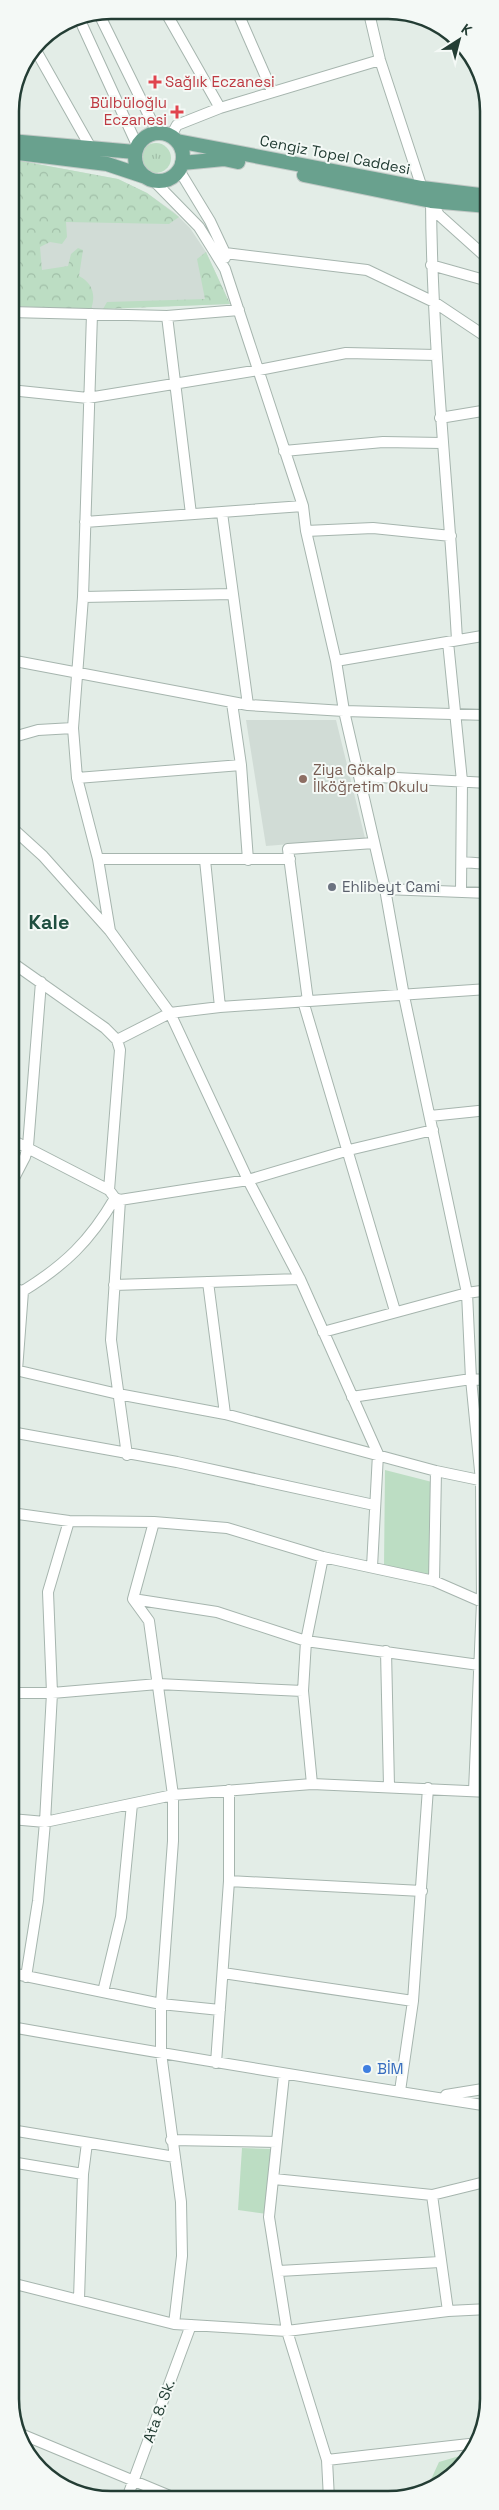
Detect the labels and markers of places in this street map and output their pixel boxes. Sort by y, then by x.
place label: Sağlık Eczanesi [165,72,275,91]
marker: Sağlık Eczanesi [149,76,161,88]
place label: Bülbüloğlu Eczanesi [90,93,167,129]
marker: Bülbüloğlu Eczanesi [171,106,183,118]
place label: Ziya Gökalp İlköğretim Okulu [313,760,428,796]
marker: Ziya Gökalp İlköğretim Okulu [297,773,309,785]
place label: Ehlibeyt Cami [342,877,440,896]
marker: Ehlibeyt Cami [326,881,338,893]
place label: BİM [377,2059,404,2078]
marker: BİM [361,2063,373,2075]

